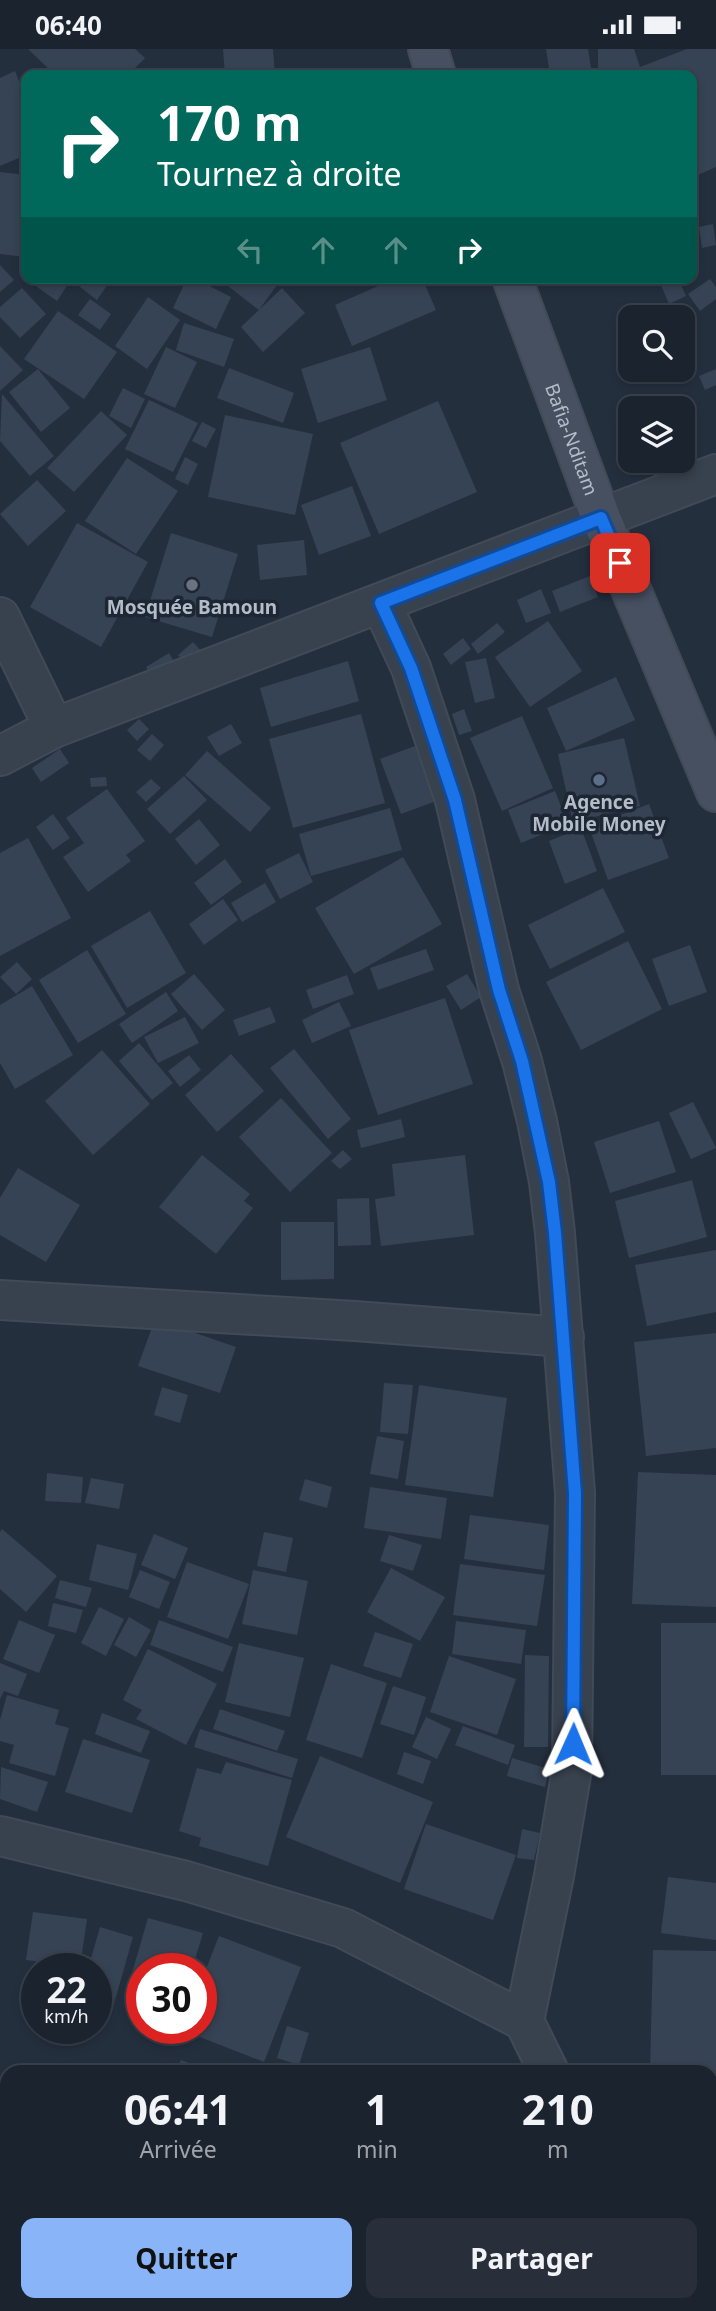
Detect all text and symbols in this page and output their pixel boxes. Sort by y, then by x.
text: 06:40 [35,7,102,43]
text: 170 m [157,89,302,155]
icon: right [42,98,133,189]
text: Tournez à droite [157,152,402,195]
icon: left [231,231,269,269]
icon: ahead [304,231,342,269]
icon: ahead [377,231,415,269]
icon: right [450,231,488,269]
map controls [618,305,695,473]
button: search [618,305,695,382]
street label: Bafia-Nditam [539,380,604,499]
button: layers [618,396,695,473]
pin [590,533,650,593]
icon: arrive [601,544,639,582]
marker: Mosquée Bamoun [184,577,200,593]
place label: Mosquée Bamoun [107,594,277,620]
marker: Agence Mobile Money [591,772,607,788]
place label: Agence Mobile Money [532,789,666,837]
position arrow [536,1707,610,1781]
speed limit sign: 30 [126,1953,217,2044]
text: 22 [46,1966,87,2013]
text: km/h [44,2004,89,2028]
text: 06:41 [124,2080,232,2137]
text: 1 [365,2080,389,2137]
text: 210 [522,2080,594,2137]
text: Arrivée [139,2133,217,2165]
text: min [356,2133,398,2165]
text: m [547,2133,569,2165]
button: Quitter [21,2218,352,2298]
button: Partager [366,2218,697,2298]

